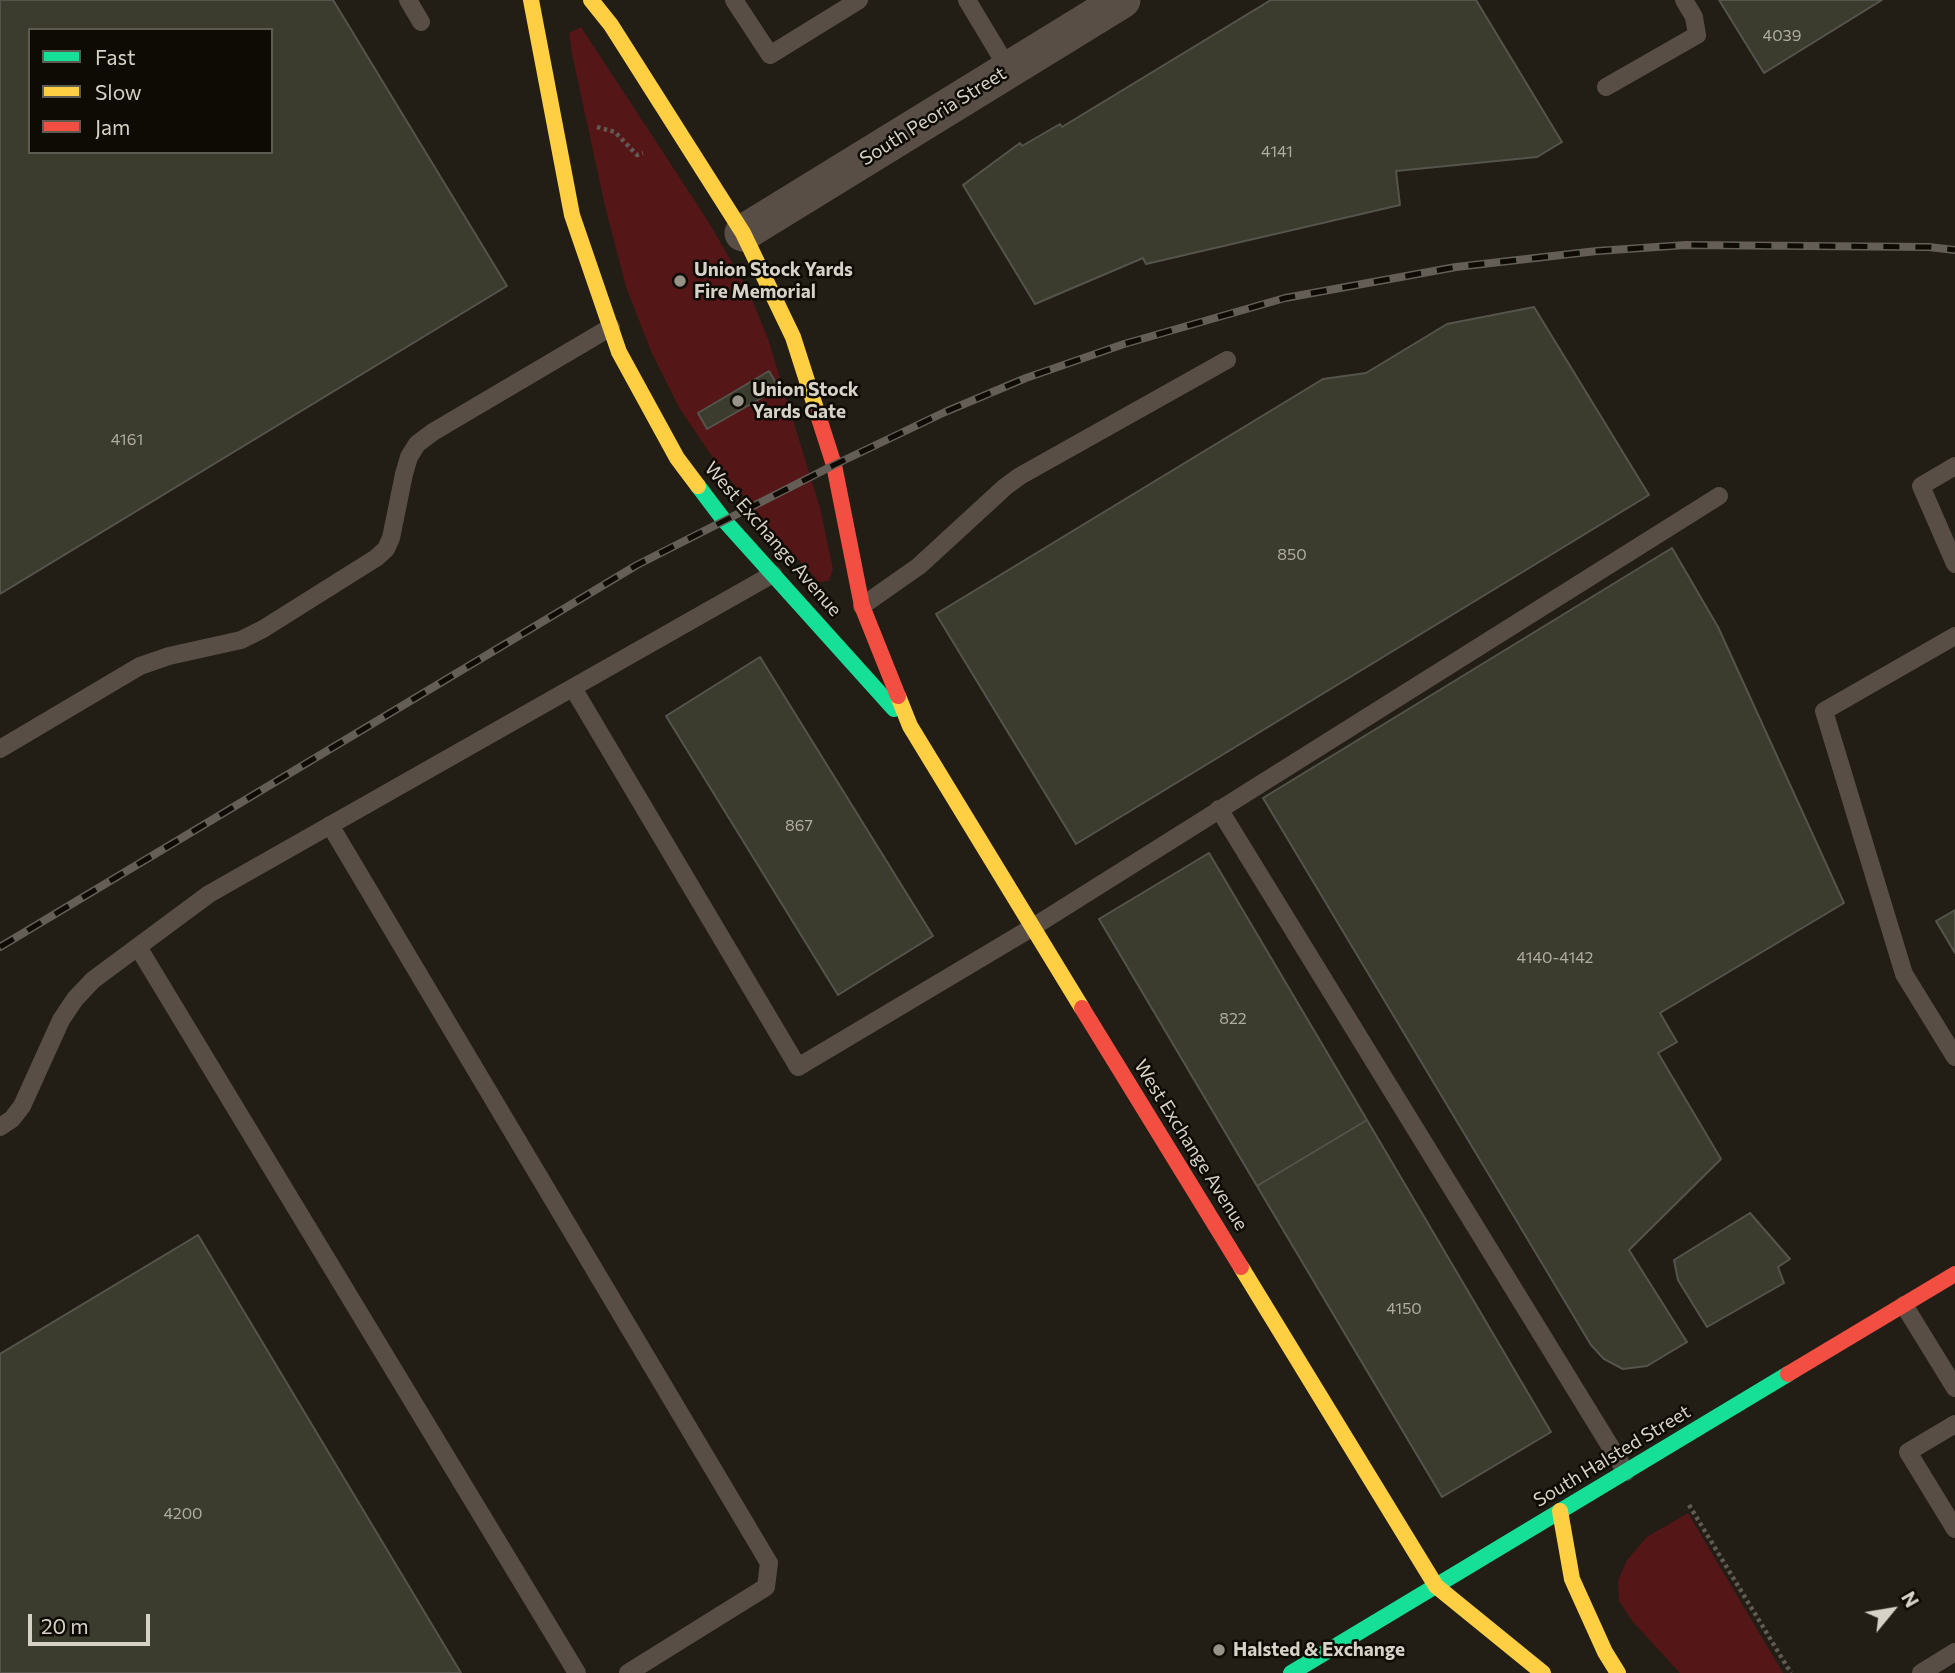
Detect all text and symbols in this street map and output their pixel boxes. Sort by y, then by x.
house number: 4039 [1763,26,1801,46]
legend [28,28,273,154]
text: Fast [95,44,136,69]
street label: South Peoria Street [856,62,1010,170]
text: Slow [95,79,142,104]
text: Jam [95,114,130,139]
house number: 4141 [1261,142,1293,162]
place label: Union Stock Yards Fire Memorial [694,259,853,303]
marker: Union Stock Yards Fire Memorial [672,273,688,289]
place label: Union Stock Yards Gate [752,379,859,423]
marker: Union Stock Yards Gate [730,393,746,409]
house number: 4161 [111,430,143,450]
street label: West Exchange Avenue [700,457,846,621]
house number: 850 [1277,545,1307,565]
house number: 867 [785,816,813,836]
house number: 4140-4142 [1517,948,1593,968]
house number: 822 [1219,1009,1247,1029]
street label: West Exchange Avenue [1129,1055,1253,1235]
house number: 4150 [1386,1299,1422,1319]
street label: South Halsted Street [1529,1400,1695,1512]
house number: 4200 [163,1504,203,1524]
north arrow [1857,1575,1927,1645]
text: N [1897,1587,1924,1611]
scale bar [32,1600,154,1644]
text: 20 m [41,1613,89,1638]
place label: Halsted & Exchange [1233,1639,1405,1661]
marker: Halsted & Exchange [1211,1642,1227,1658]

